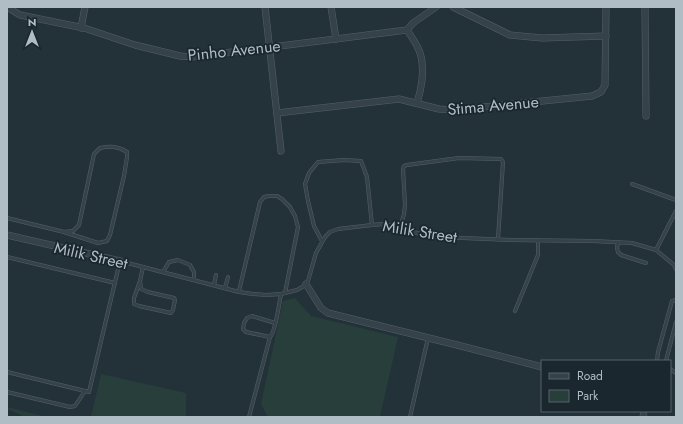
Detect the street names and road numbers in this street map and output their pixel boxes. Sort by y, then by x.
street label: Pinho Avenue [187,34,282,67]
street label: Stima Avenue [446,90,540,121]
street label: Milik Street [381,214,459,249]
street label: Milik Street [52,236,130,275]

